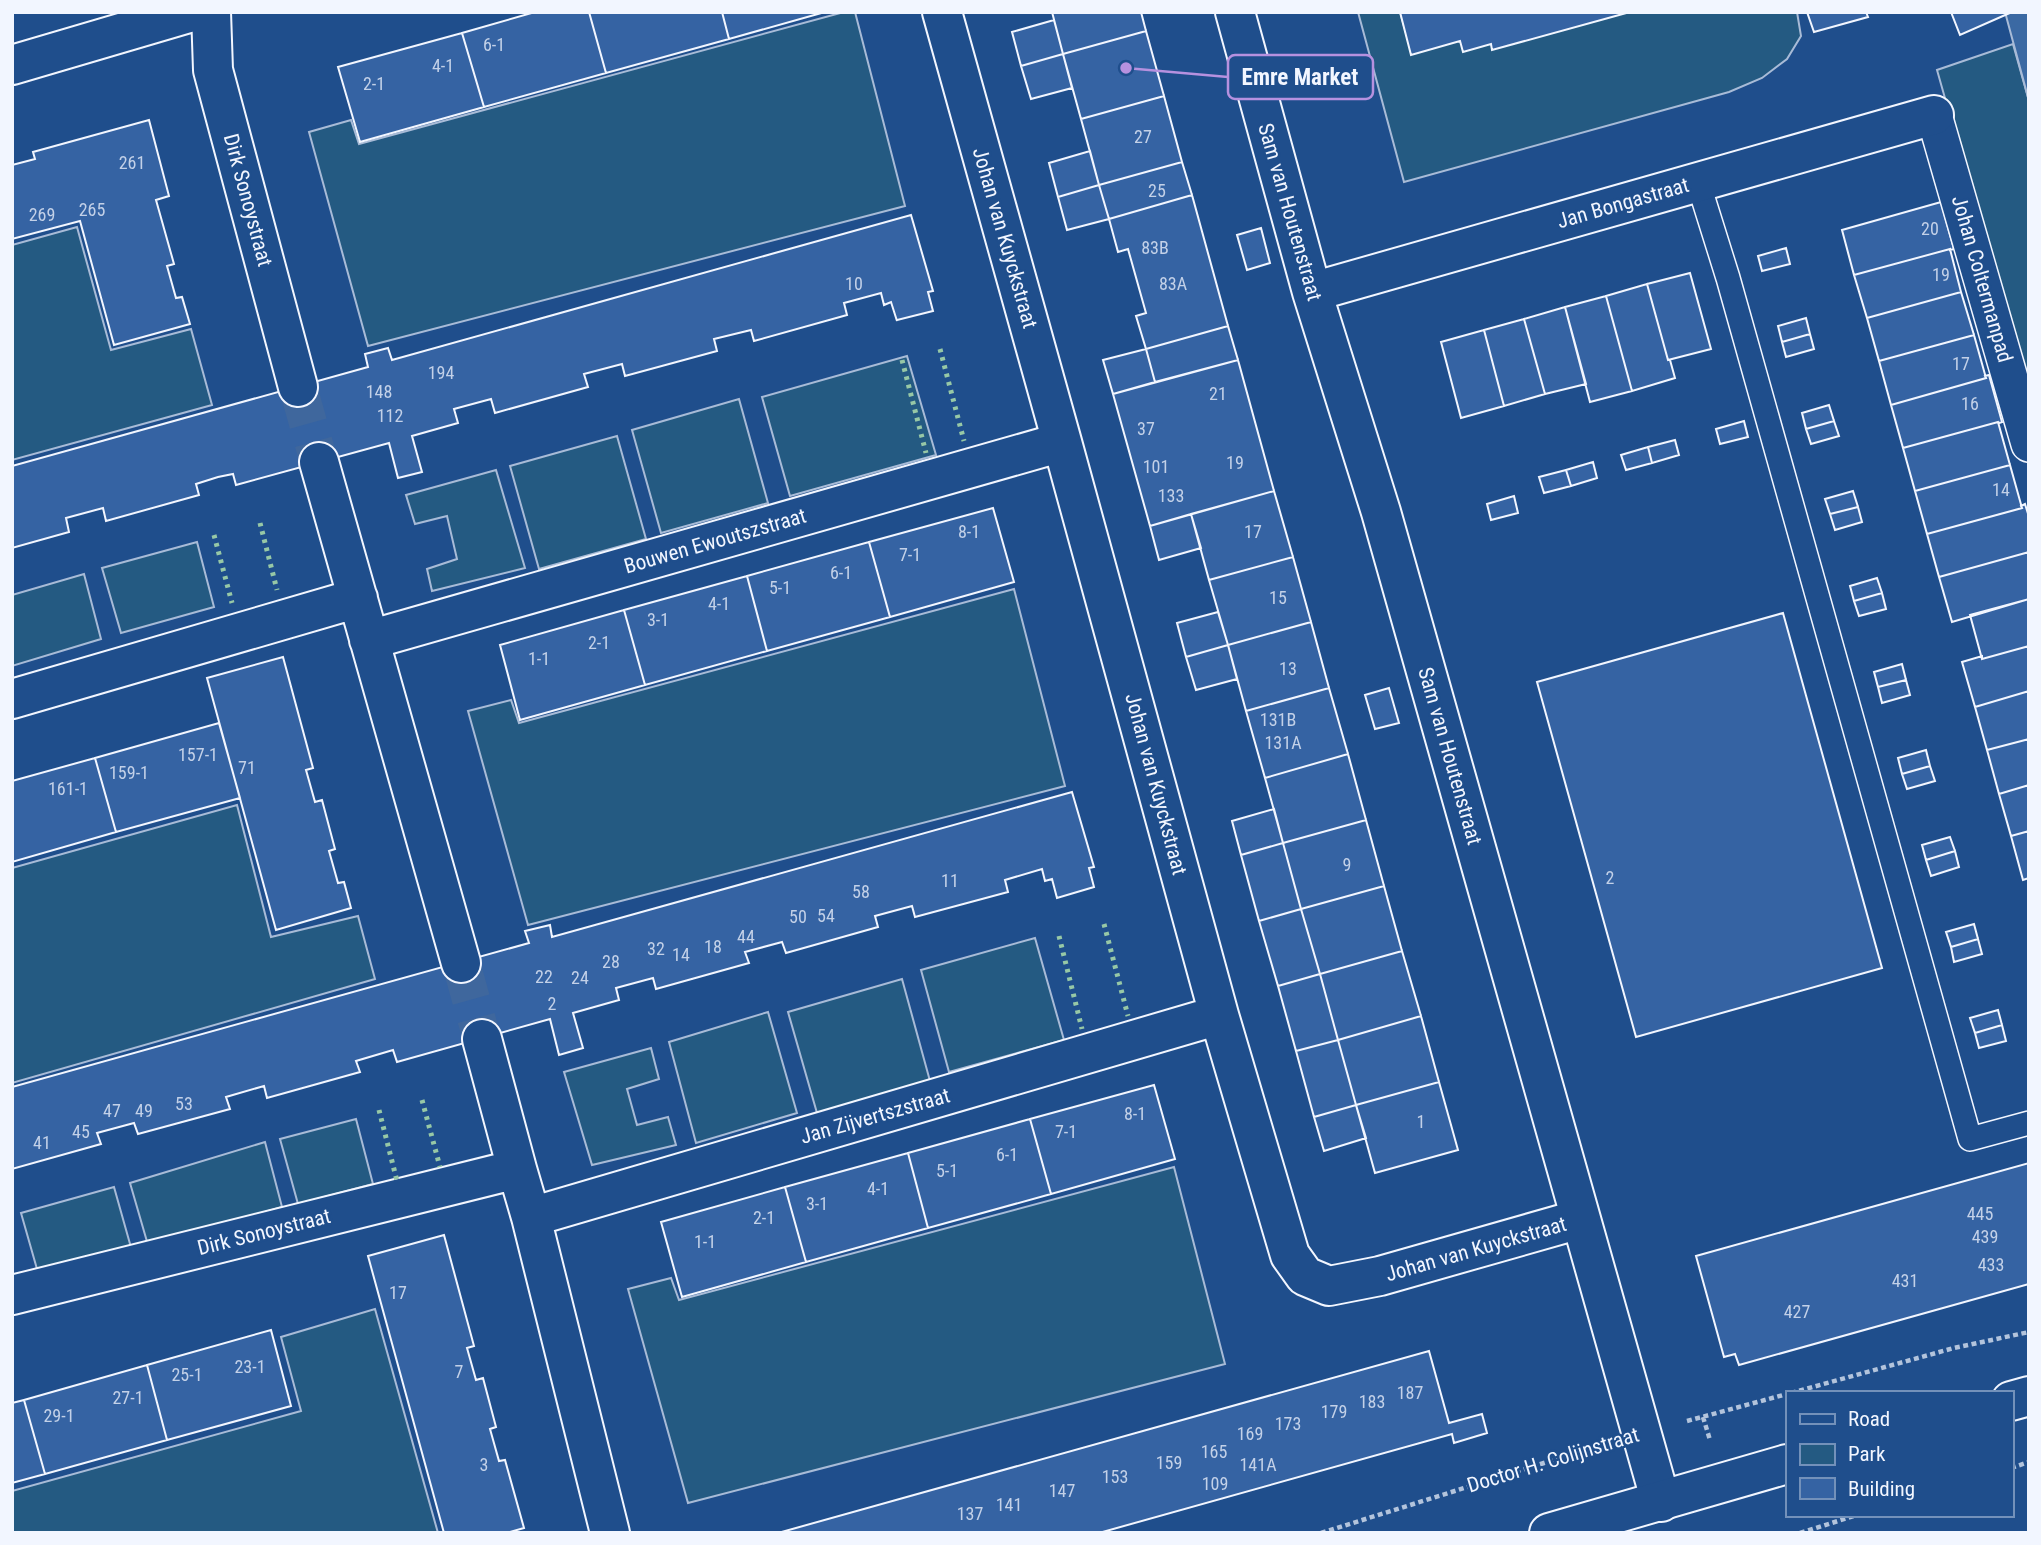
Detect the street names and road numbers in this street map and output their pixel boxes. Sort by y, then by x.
street label: Sam van Houtenstraat [1253,120,1327,304]
street label: Dirk Sonoystraat [219,131,277,269]
street label: Johan van Kuyckstraat [968,145,1042,331]
street label: Jan Bongastraat [1554,173,1692,233]
street label: Johan Coltermanpad [1947,193,2017,365]
street label: Bouwen Ewoutszstraat [621,504,809,578]
street label: Sam van Houtenstraat [1413,664,1487,848]
street label: Johan van Kuyckstraat [1120,691,1192,877]
street label: Jan Zijvertszstraat [797,1083,953,1149]
street label: Dirk Sonoystraat [195,1204,333,1260]
street label: Johan van Kuyckstraat [1383,1212,1569,1286]
street label: Doctor H. Colijnstraat [1464,1422,1642,1498]

